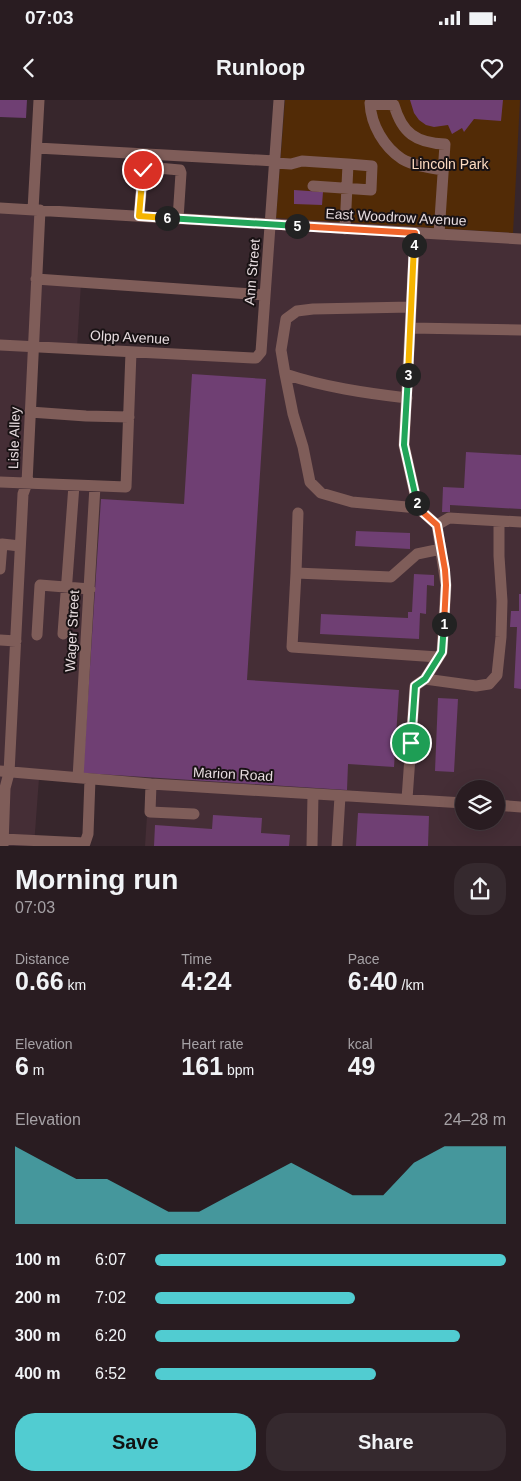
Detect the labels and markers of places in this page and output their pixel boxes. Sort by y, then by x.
pin [122,149,164,191]
pin: 6 [154,206,180,230]
pin: 5 [284,214,310,238]
pin: 4 [402,232,426,258]
pin: 3 [396,362,420,388]
pin: 2 [404,490,430,516]
pin: 1 [432,612,456,636]
pin [390,722,432,764]

